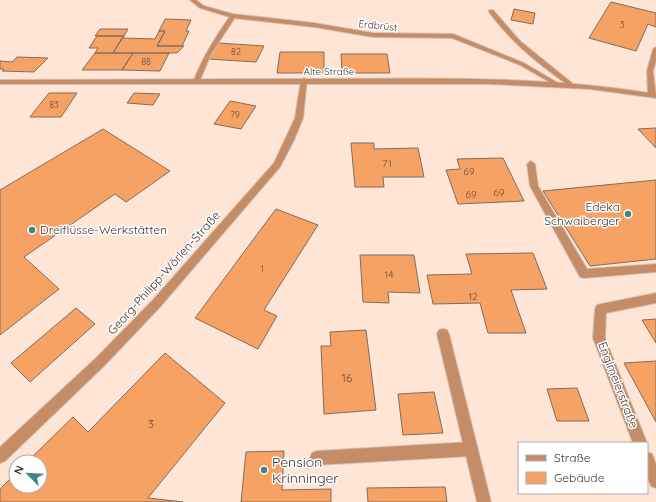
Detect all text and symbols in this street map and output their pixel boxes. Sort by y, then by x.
street label: Erdbrüst [358,17,399,34]
house number: 3 [620,19,625,30]
house number: 82 [231,46,241,57]
house number: 88 [141,56,151,67]
street label: Alte Straße [304,65,355,78]
house number: 83 [49,99,59,110]
house number: 79 [230,109,240,120]
house number: 71 [382,157,392,170]
house number: 69 [464,165,475,178]
house number: 69 [494,186,505,199]
house number: 69 [466,188,477,201]
place label: Edeka Schwaiberger [544,199,620,228]
street label: Georg-Philipp-Wörlen-Straße [104,208,223,338]
marker: Edeka Schwaiberger [623,209,633,219]
place label: Dreiflüsse-Werkstätten [40,222,167,237]
marker: Dreiflüsse-Werkstätten [27,225,37,235]
house number: 1 [260,262,264,275]
house number: 14 [385,268,393,281]
house number: 12 [468,290,478,303]
street label: Englmeierstraße [595,340,642,430]
house number: 16 [342,370,353,385]
house number: 3 [148,416,154,431]
legend [518,442,648,494]
text: Straße [554,450,591,465]
place label: Pension Krinninger [272,453,339,487]
north arrow [8,454,48,494]
text: N [11,463,27,476]
marker: Pension Krinninger [259,465,269,475]
text: Gebäude [554,470,605,485]

